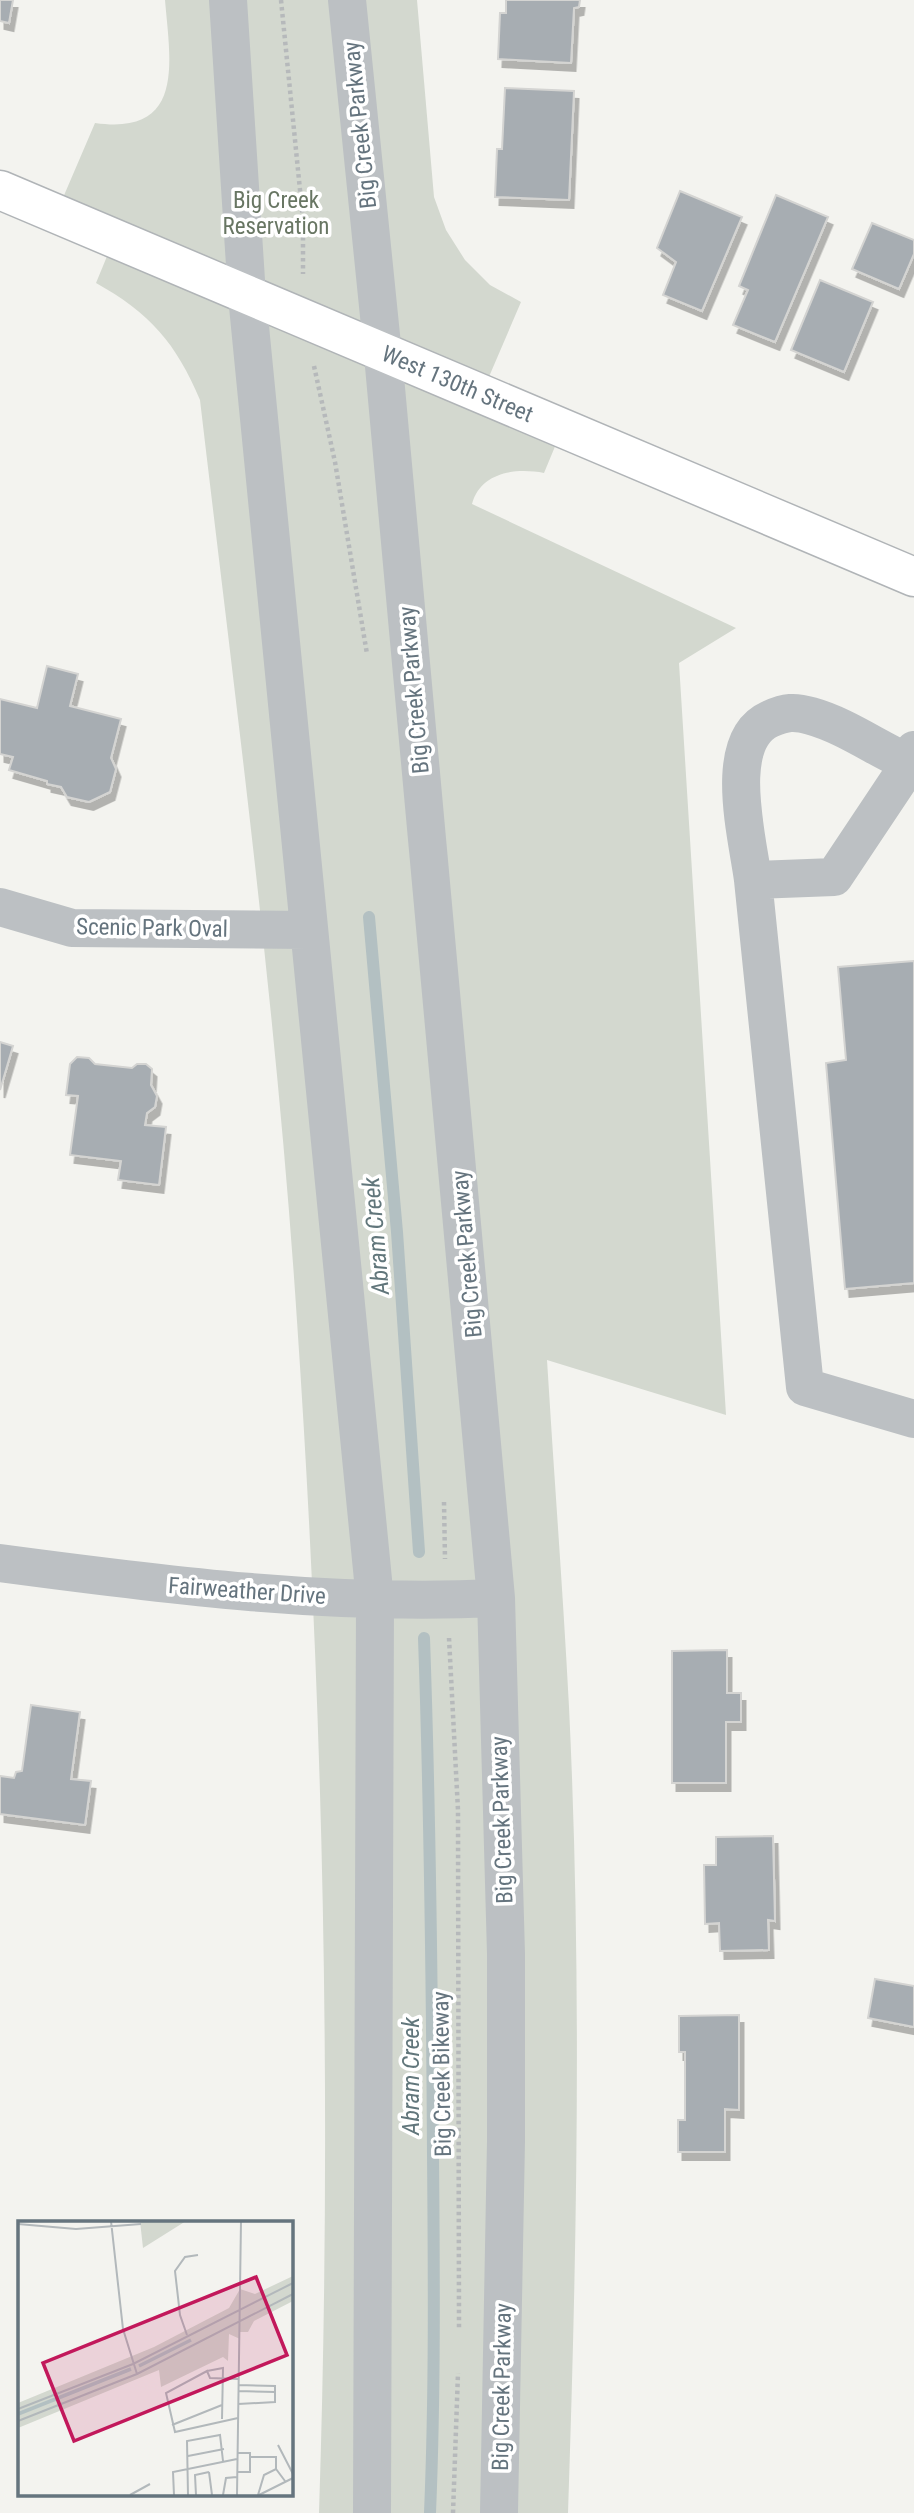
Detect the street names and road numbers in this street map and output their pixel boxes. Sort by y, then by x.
street label: Big Creek Parkway [338,40,382,210]
street label: West 130th Street [378,340,537,428]
street label: Big Creek Parkway [393,605,435,775]
street label: Scenic Park Oval [76,913,228,943]
street label: Big Creek Parkway [446,1169,488,1339]
street label: Fairweather Drive [167,1572,327,1610]
street label: Big Creek Parkway [486,1735,518,1904]
street label: Big Creek Bikeway [427,1991,457,2157]
street label: Big Creek Parkway [487,2302,517,2471]

